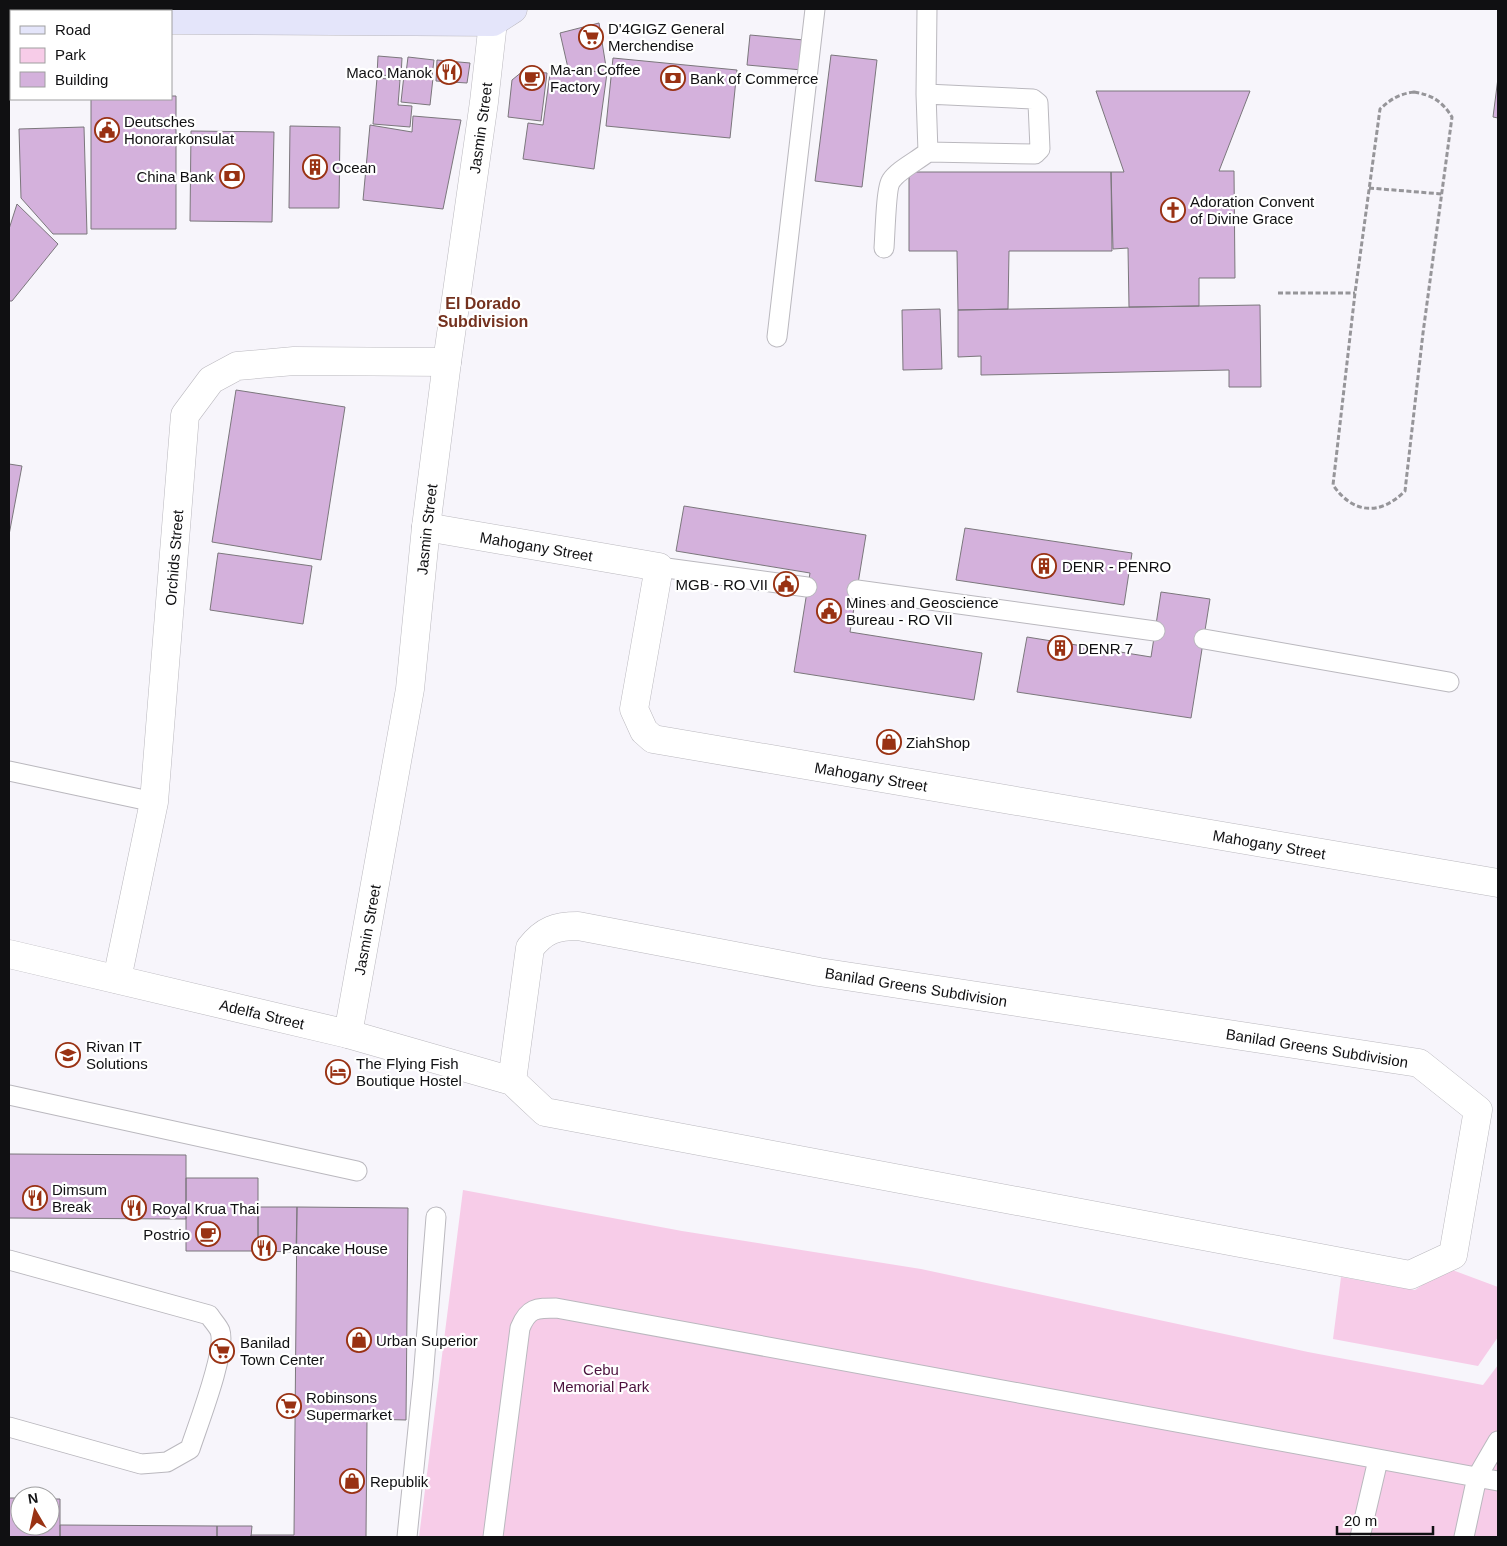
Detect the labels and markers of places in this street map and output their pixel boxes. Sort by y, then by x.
place label: D'4GIGZ General Merchendise [608,20,724,54]
supermarket icon: D'4GIGZ General Merchendise [578,24,604,50]
restaurant icon: Maco Manok [436,59,462,85]
place label: Ma-an Coffee Factory [550,61,641,95]
place label: Maco Manok [346,64,432,81]
cafe icon: Ma-an Coffee Factory [519,65,545,91]
bank icon: Bank of Commerce [660,65,686,91]
place label: Bank of Commerce [690,70,818,87]
place label: Deutsches Honorarkonsulat [124,113,235,147]
public building icon: Deutsches Honorarkonsulat [94,117,120,143]
building icon: Ocean [302,154,328,180]
place label: Ocean [332,159,376,176]
bank icon: China Bank [219,163,245,189]
place label: China Bank [136,168,214,185]
place label: Adoration Convent of Divine Grace [1190,193,1315,227]
church icon: Adoration Convent of Divine Grace [1160,197,1186,223]
building icon: DENR - PENRO [1031,553,1057,579]
place label: DENR - PENRO [1062,558,1171,575]
public building icon: MGB - RO VII [773,571,799,597]
place label: MGB - RO VII [675,576,768,593]
place label: Mines and Geoscience Bureau - RO VII [846,594,999,628]
public building icon: Mines and Geoscience Bureau - RO VII [816,598,842,624]
building icon: DENR 7 [1047,635,1073,661]
place label: DENR 7 [1078,640,1133,657]
shop icon: ZiahShop [876,729,902,755]
place label: ZiahShop [906,734,970,751]
place label: Rivan IT Solutions [86,1038,148,1072]
school or university icon: Rivan IT Solutions [55,1042,81,1068]
place label: The Flying Fish Boutique Hostel [356,1055,462,1089]
hotel icon: The Flying Fish Boutique Hostel [325,1059,351,1085]
place label: Dimsum Break [52,1181,107,1215]
restaurant icon: Dimsum Break [22,1185,48,1211]
restaurant icon: Royal Krua Thai [121,1195,147,1221]
place label: Royal Krua Thai [152,1200,259,1217]
cafe icon: Postrio [195,1221,221,1247]
place label: Postrio [143,1226,190,1243]
restaurant icon: Pancake House [251,1235,277,1261]
place label: Pancake House [282,1240,388,1257]
shop icon: Urban Superior [346,1327,372,1353]
place label: Urban Superior [376,1332,478,1349]
place label: Banilad Town Center [240,1334,324,1368]
supermarket icon: Banilad Town Center [209,1338,235,1364]
place label: Robinsons Supermarket [306,1389,393,1423]
supermarket icon: Robinsons Supermarket [276,1393,302,1419]
shop icon: Republik [339,1468,365,1494]
place label: Republik [370,1473,429,1490]

